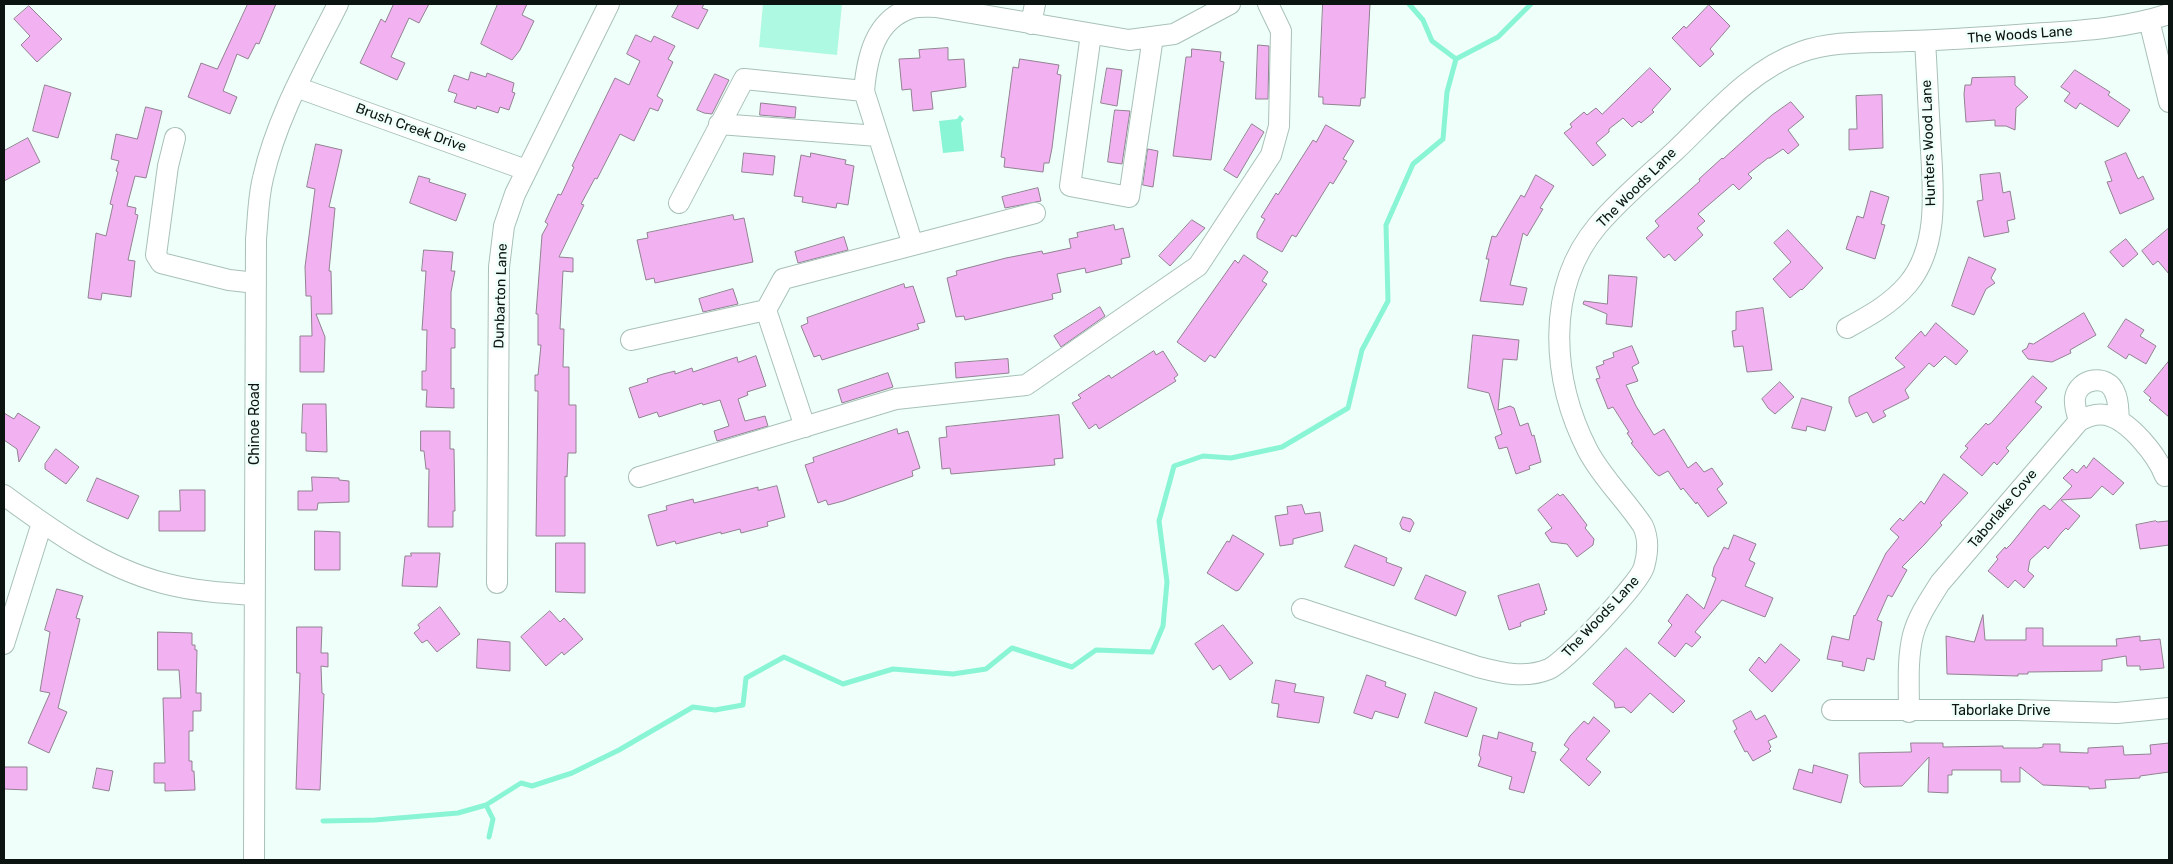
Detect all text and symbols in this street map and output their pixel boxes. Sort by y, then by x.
street label: The Woods Lane [1967,23,2073,47]
street label: Hunters Wood Lane [1918,79,1940,207]
street label: Brush Creek Drive [353,100,469,156]
street label: The Woods Lane [1594,145,1680,231]
street label: Dunbarton Lane [491,243,511,349]
street label: Chinoe Road [247,383,263,465]
street label: Taborlake Cove [1965,466,2041,552]
street label: The Woods Lane [1559,573,1643,661]
street label: Taborlake Drive [1951,703,2051,719]

